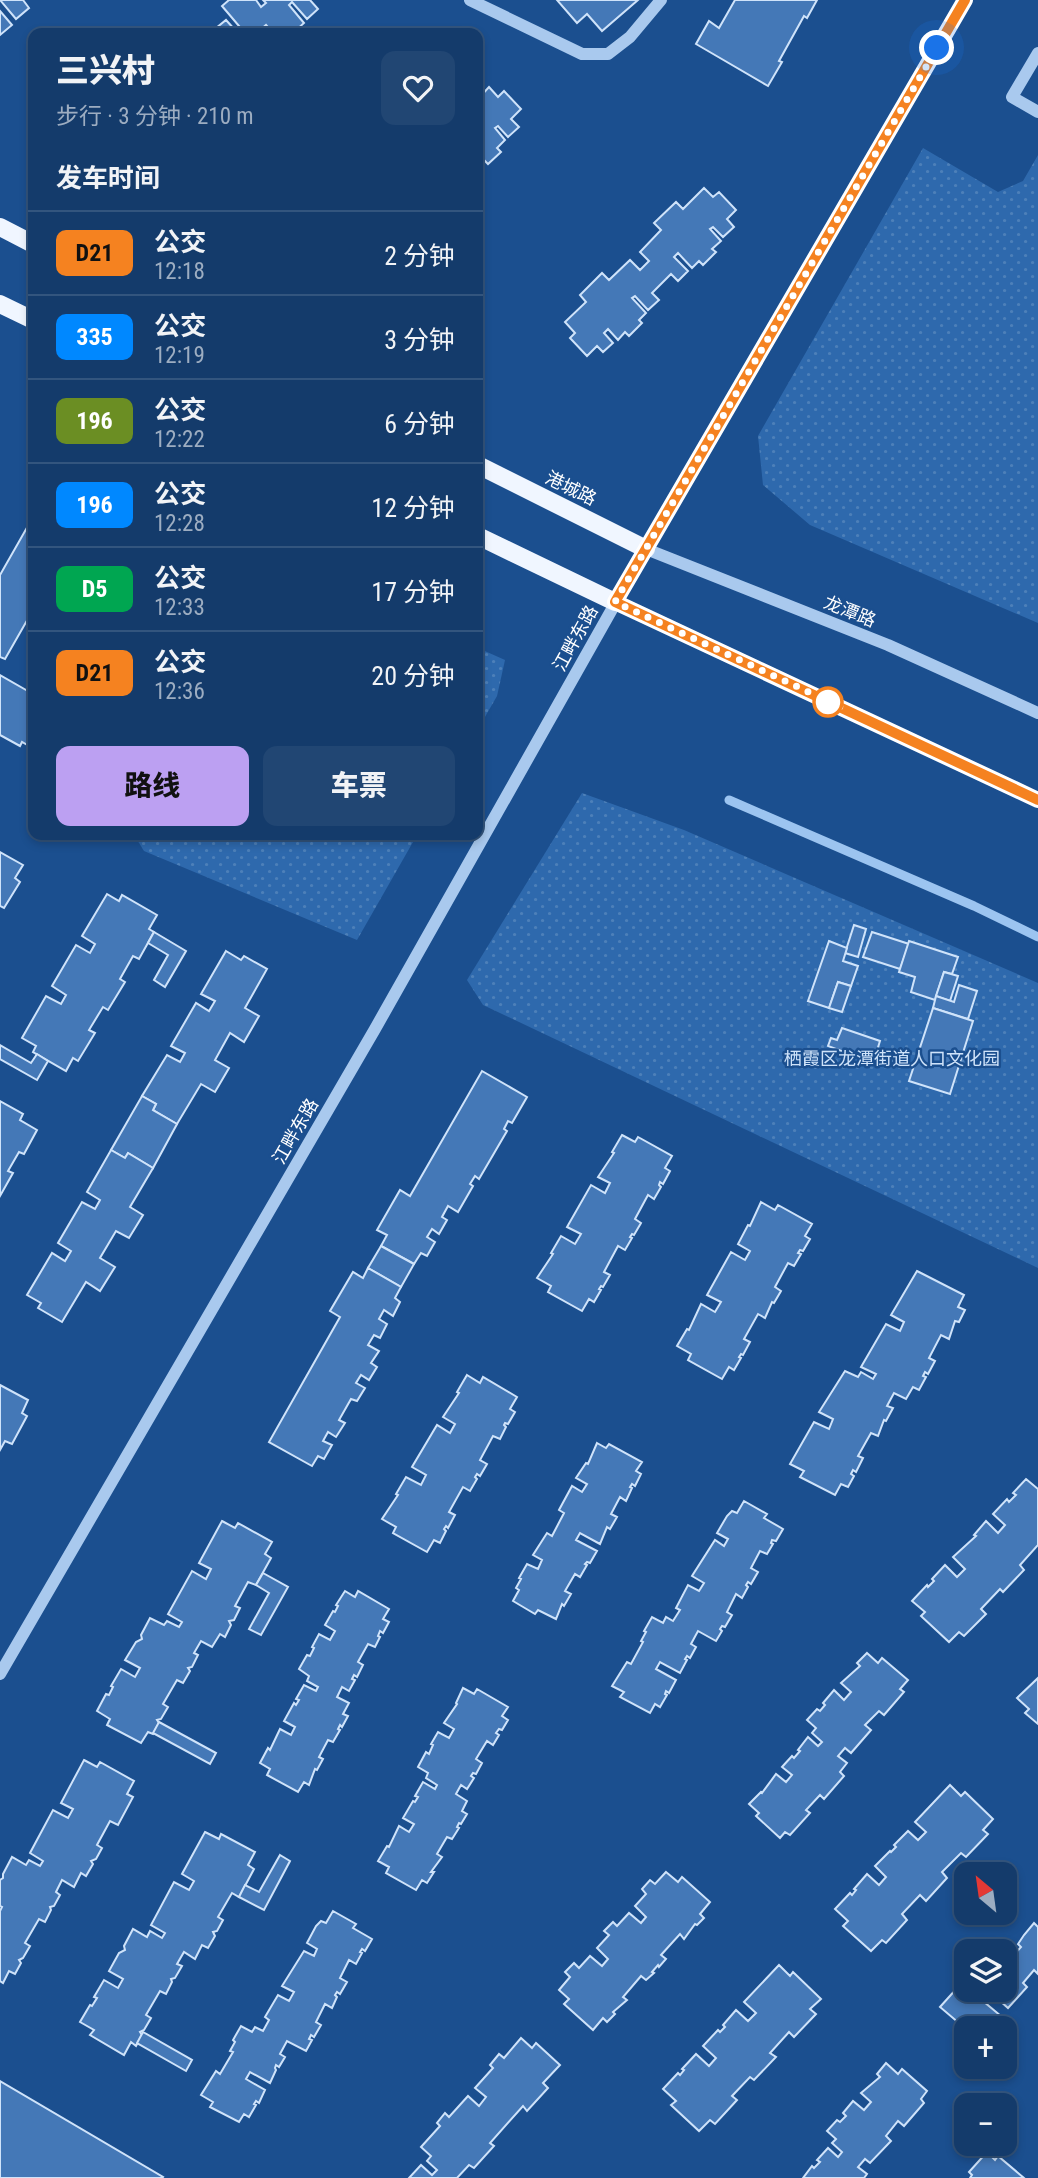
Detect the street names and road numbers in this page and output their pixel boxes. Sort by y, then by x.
street label: 港城路 [542,467,600,509]
street label: 龙潭路 [821,591,879,631]
street label: 江畔东路 [548,601,602,675]
street label: 江畔东路 [268,1095,322,1167]

